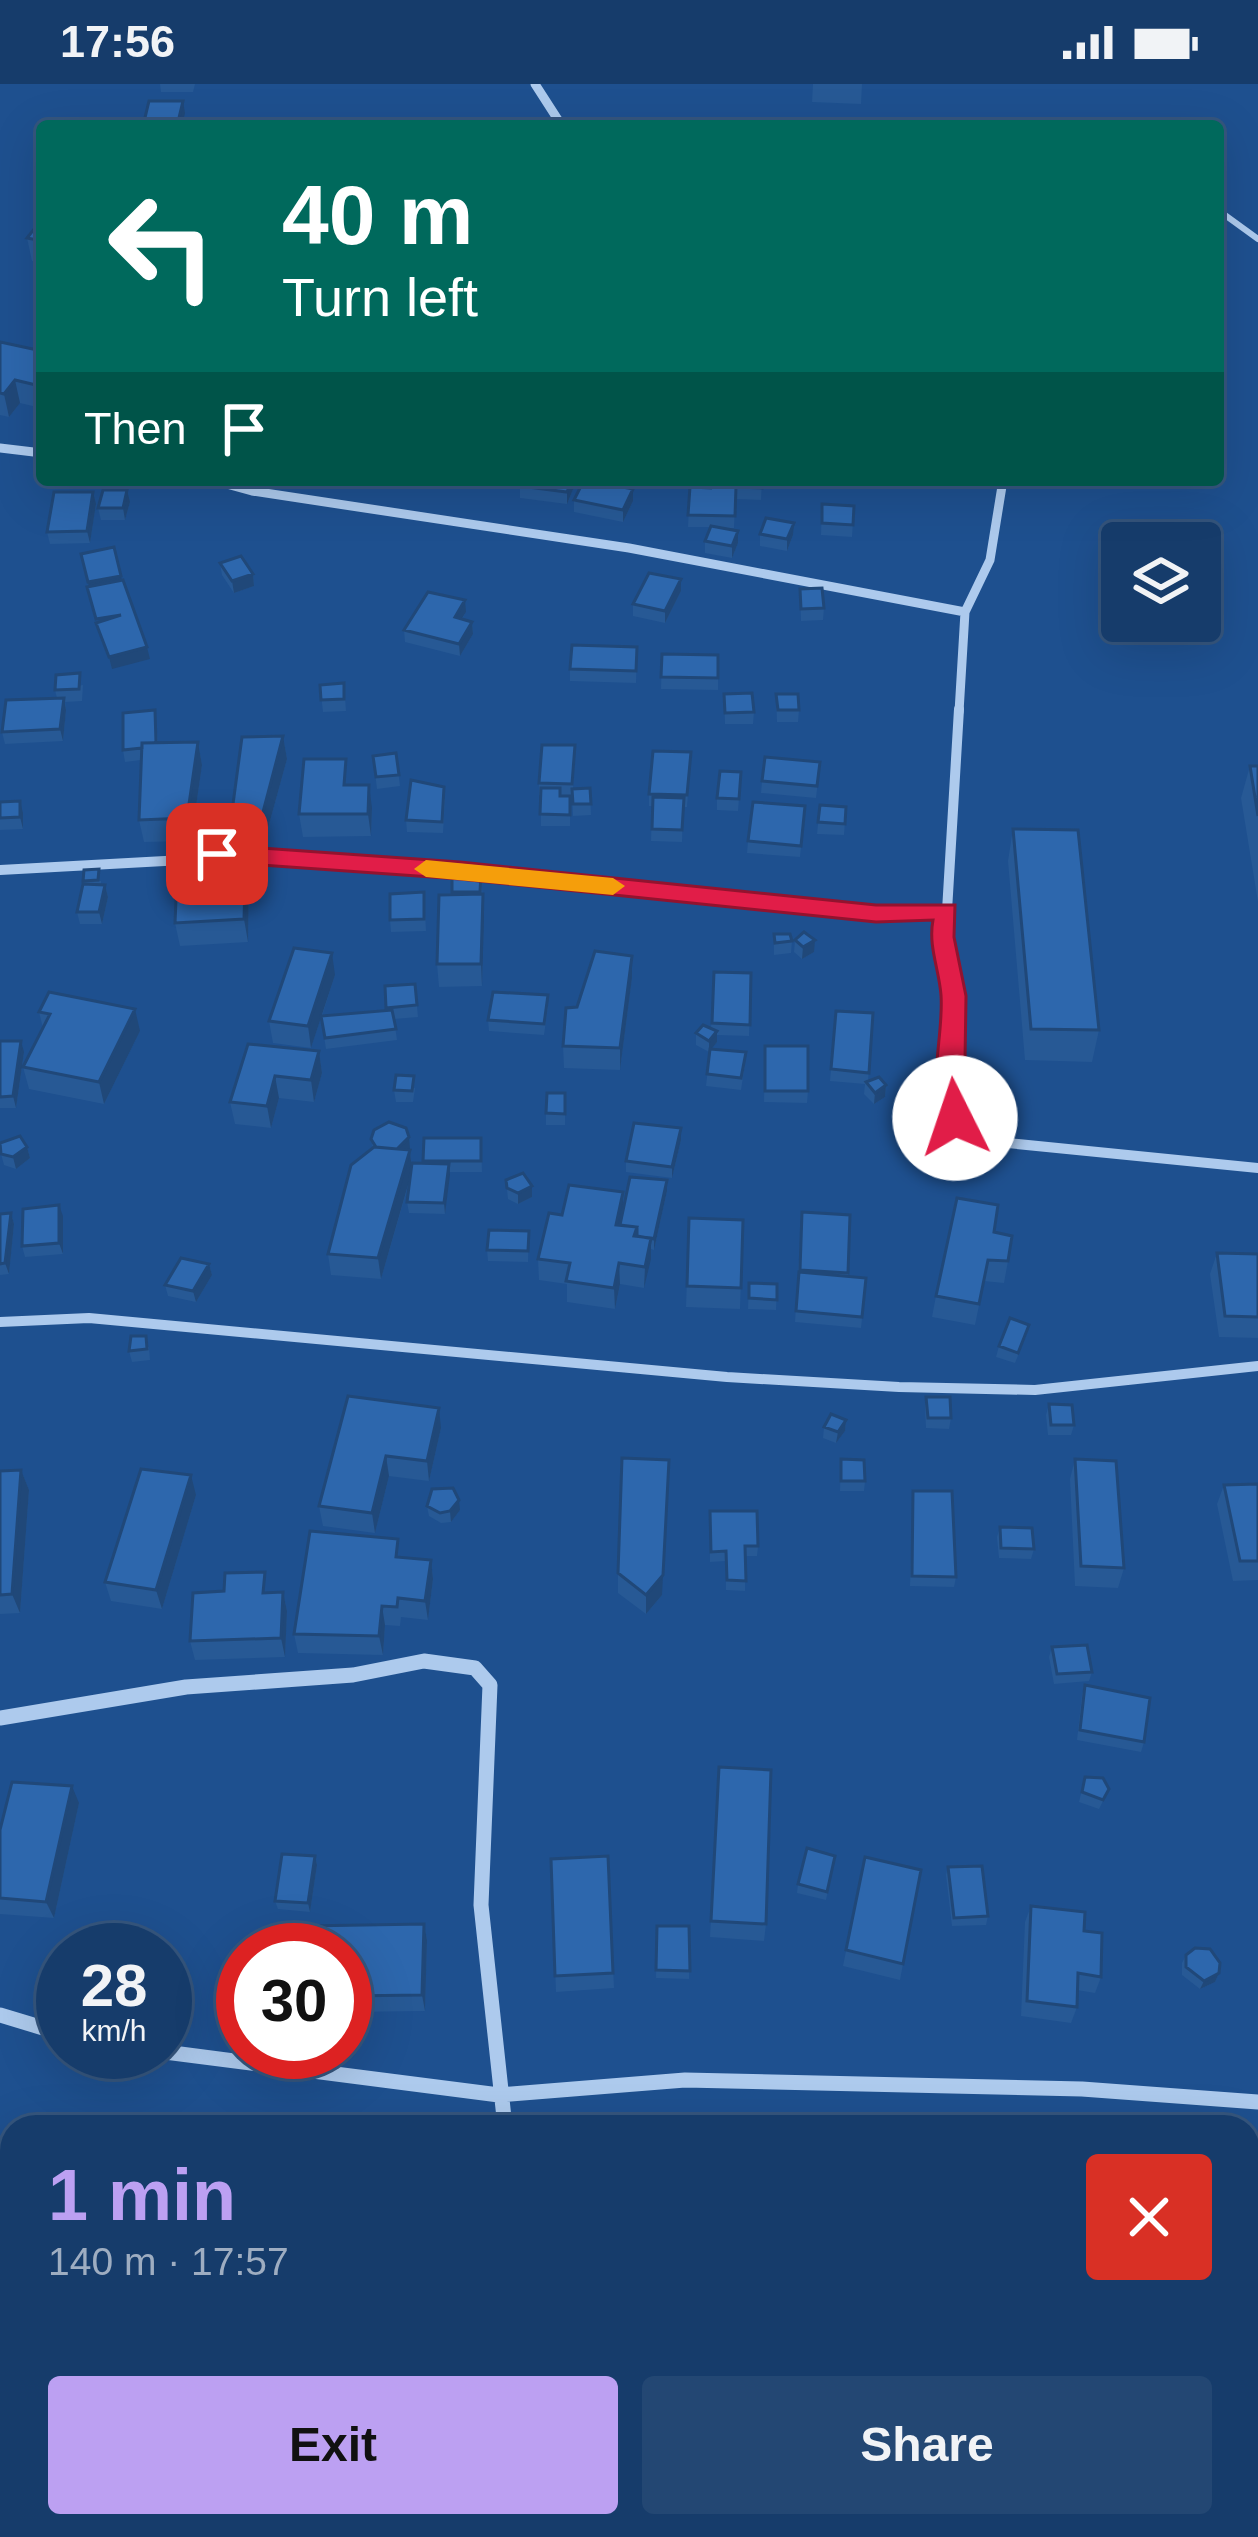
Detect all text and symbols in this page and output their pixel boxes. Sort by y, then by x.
text: 17:56 [60,16,175,67]
icon: left [84,168,240,324]
text: 40 m [282,168,473,262]
text: Turn left [282,267,478,327]
icon: arrive [211,396,277,462]
text: Then [84,403,187,454]
map controls [1101,522,1221,642]
button: layers [1101,522,1221,642]
pin [166,803,268,905]
icon: arrive [184,821,250,887]
position arrow [892,1055,1018,1181]
speed limit sign: 30 [216,1923,372,2079]
text: 28 [81,1952,147,2019]
text: km/h [81,2014,147,2047]
button: close [1086,2154,1212,2280]
text: 1 min [48,2155,236,2235]
text: 140 m · 17:57 [48,2240,289,2283]
button: Exit [48,2376,618,2514]
button: Share [642,2376,1212,2514]

